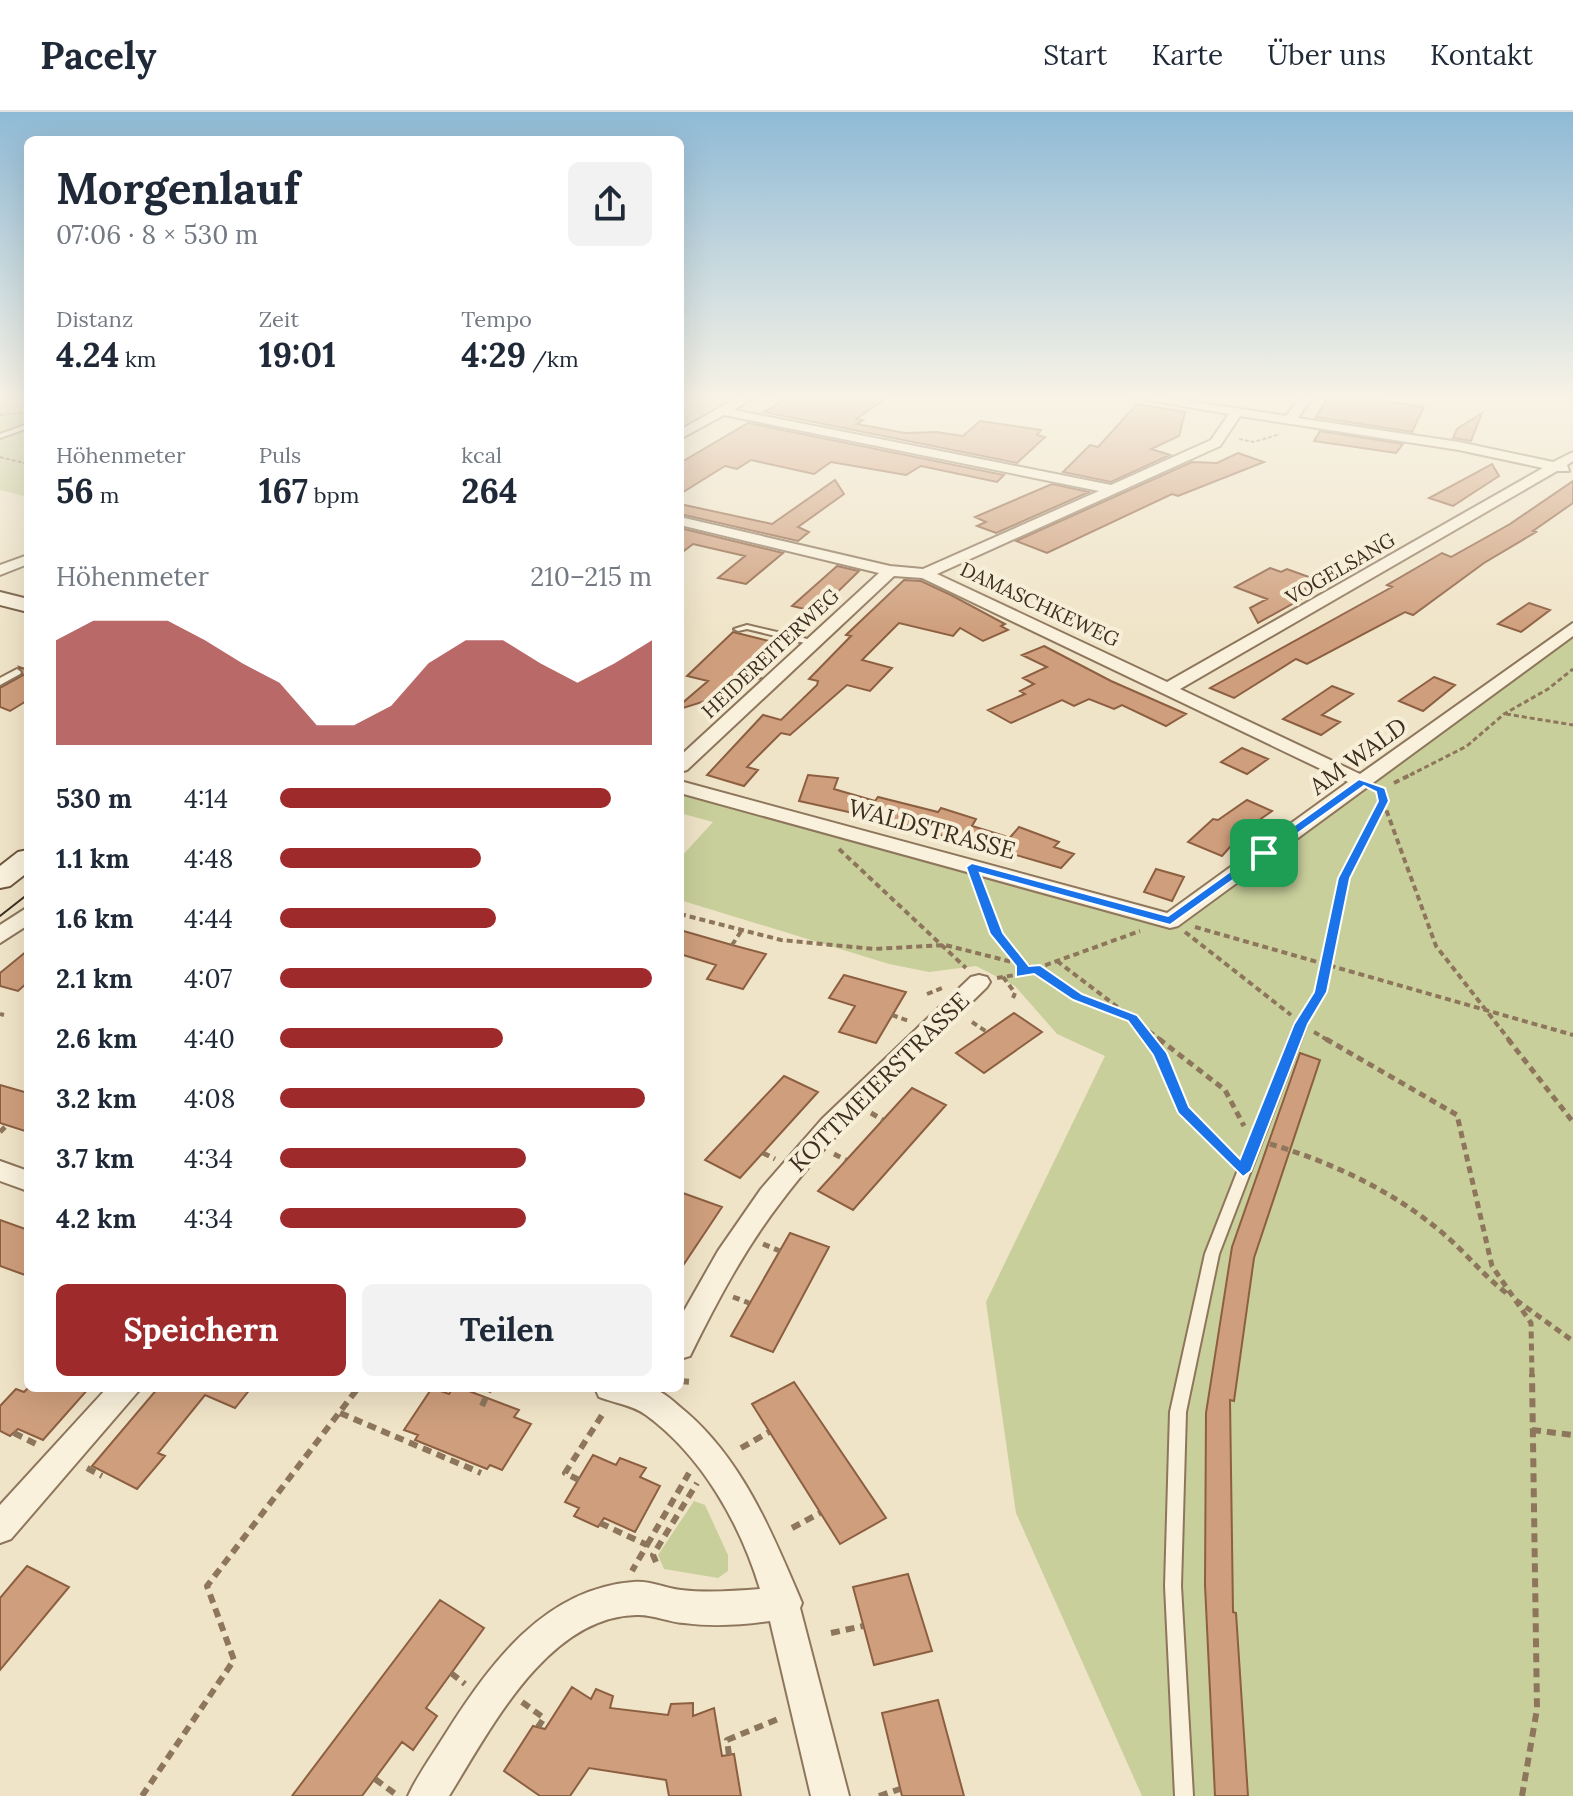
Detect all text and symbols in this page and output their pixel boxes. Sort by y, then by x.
text: Pacely [40,31,156,79]
text: Start [1043,37,1107,73]
text: Karte [1151,37,1223,73]
text: Über uns [1267,37,1386,73]
text: Kontakt [1430,37,1533,73]
text: Morgenlauf [56,160,300,216]
button: share [568,162,652,246]
text: 07:06 · 8 × 530 m [56,218,258,251]
text: Distanz [56,305,133,333]
text: Zeit [259,305,299,333]
text: Tempo [461,305,532,333]
text: 4.24 [56,333,119,376]
text: 19:01 [259,333,336,376]
text: 4:29 [461,333,526,376]
text: km [119,345,157,373]
text: /km [526,345,579,373]
text: Höhenmeter [56,441,185,469]
text: Puls [259,441,301,469]
text: kcal [461,441,502,469]
text: 56 [56,469,94,512]
text: 167 [259,469,308,512]
text: 264 [461,469,518,512]
text: m [94,481,119,509]
text: bpm [308,481,359,509]
street label: VOGELSANG [1280,527,1399,610]
street label: DAMASCHKEWEG [957,556,1123,652]
text: Höhenmeter [56,560,209,593]
text: 210–215 m [530,560,652,593]
street label: HEIDEREITERWEG [696,583,844,723]
street label: AM WALD [1302,710,1413,802]
text: 530 m [56,782,132,815]
text: 4:14 [184,782,228,815]
street label: WALDSTRASSE [845,792,1019,866]
pin [1230,819,1298,887]
icon: arrive [1242,831,1286,875]
text: 1.1 km [56,842,129,875]
text: 4:48 [184,842,233,875]
text: 1.6 km [56,902,134,935]
text: 4:44 [184,902,233,935]
text: 2.1 km [56,962,133,995]
text: 4:07 [184,962,232,995]
street label: KOTTMEIERSTRASSE [782,985,976,1179]
text: 2.6 km [56,1022,137,1055]
text: 4:40 [184,1022,235,1055]
text: 3.2 km [56,1082,137,1115]
text: 4:08 [184,1082,235,1115]
text: 3.7 km [56,1142,134,1175]
text: 4:34 [184,1142,233,1175]
text: 4.2 km [56,1202,136,1235]
text: 4:34 [184,1202,233,1235]
button: Speichern [56,1284,346,1376]
button: Teilen [362,1284,652,1376]

